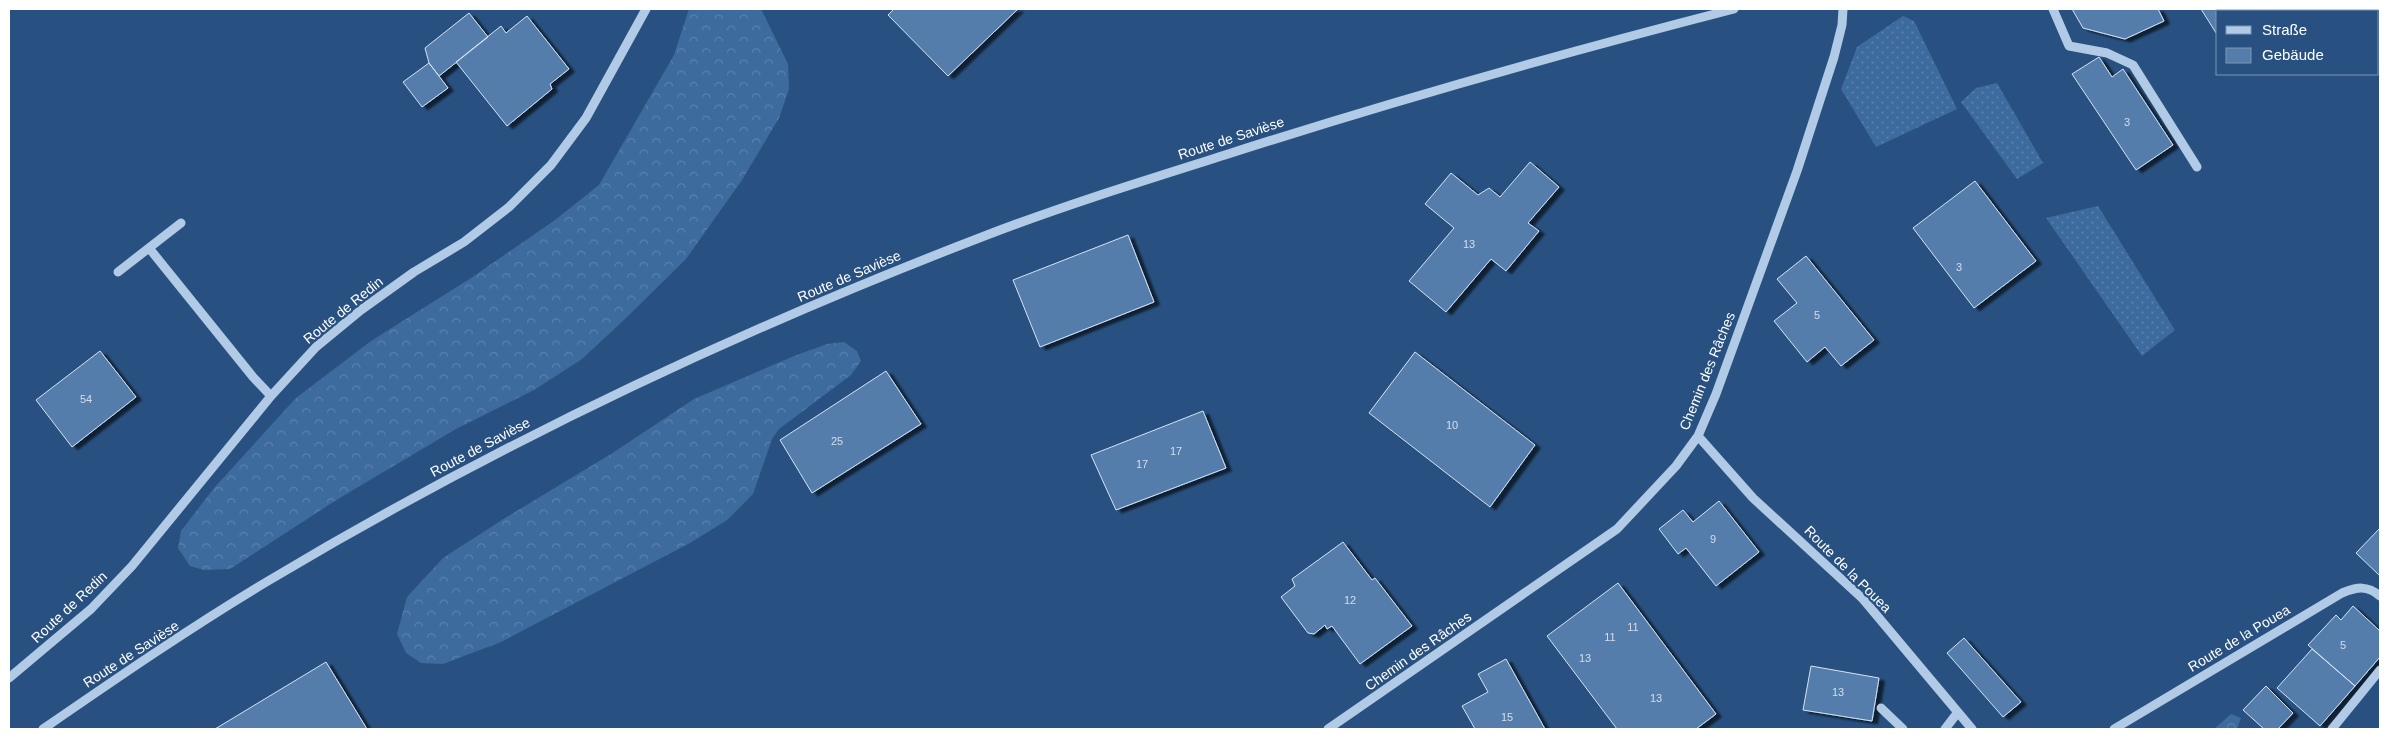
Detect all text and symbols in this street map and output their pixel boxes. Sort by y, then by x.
legend [2216,10,2379,75]
text: Straße [2262,21,2307,38]
text: Gebäude [2262,46,2324,63]
street label: Route de Savièse [1176,113,1286,163]
house number: 3 [2124,116,2130,128]
house number: 13 [1463,238,1475,250]
street label: Route de Savièse [795,247,903,305]
house number: 3 [1956,261,1962,273]
street label: Route de Redin [300,273,386,347]
house number: 5 [1814,309,1820,321]
street label: Chemin des Râches [1676,310,1738,432]
house number: 54 [80,393,92,405]
street label: Route de Savièse [427,414,533,480]
house number: 10 [1446,419,1458,431]
house number: 25 [831,435,843,447]
house number: 17 [1170,445,1182,457]
house number: 17 [1136,458,1148,470]
street label: Route de la Pouea [1801,522,1895,616]
house number: 9 [1710,533,1716,545]
street label: Route de Redin [28,568,110,646]
house number: 12 [1344,594,1356,606]
street label: Route de la Pouea [2185,601,2293,675]
street label: Chemin des Râches [1362,608,1474,694]
street label: Route de Savièse [80,617,182,691]
house number: 11 [1627,621,1639,633]
house number: 11 [1604,631,1616,643]
house number: 5 [2340,639,2346,651]
house number: 13 [1579,652,1591,664]
house number: 13 [1832,686,1844,698]
house number: 13 [1650,692,1662,704]
house number: 15 [1501,711,1513,723]

